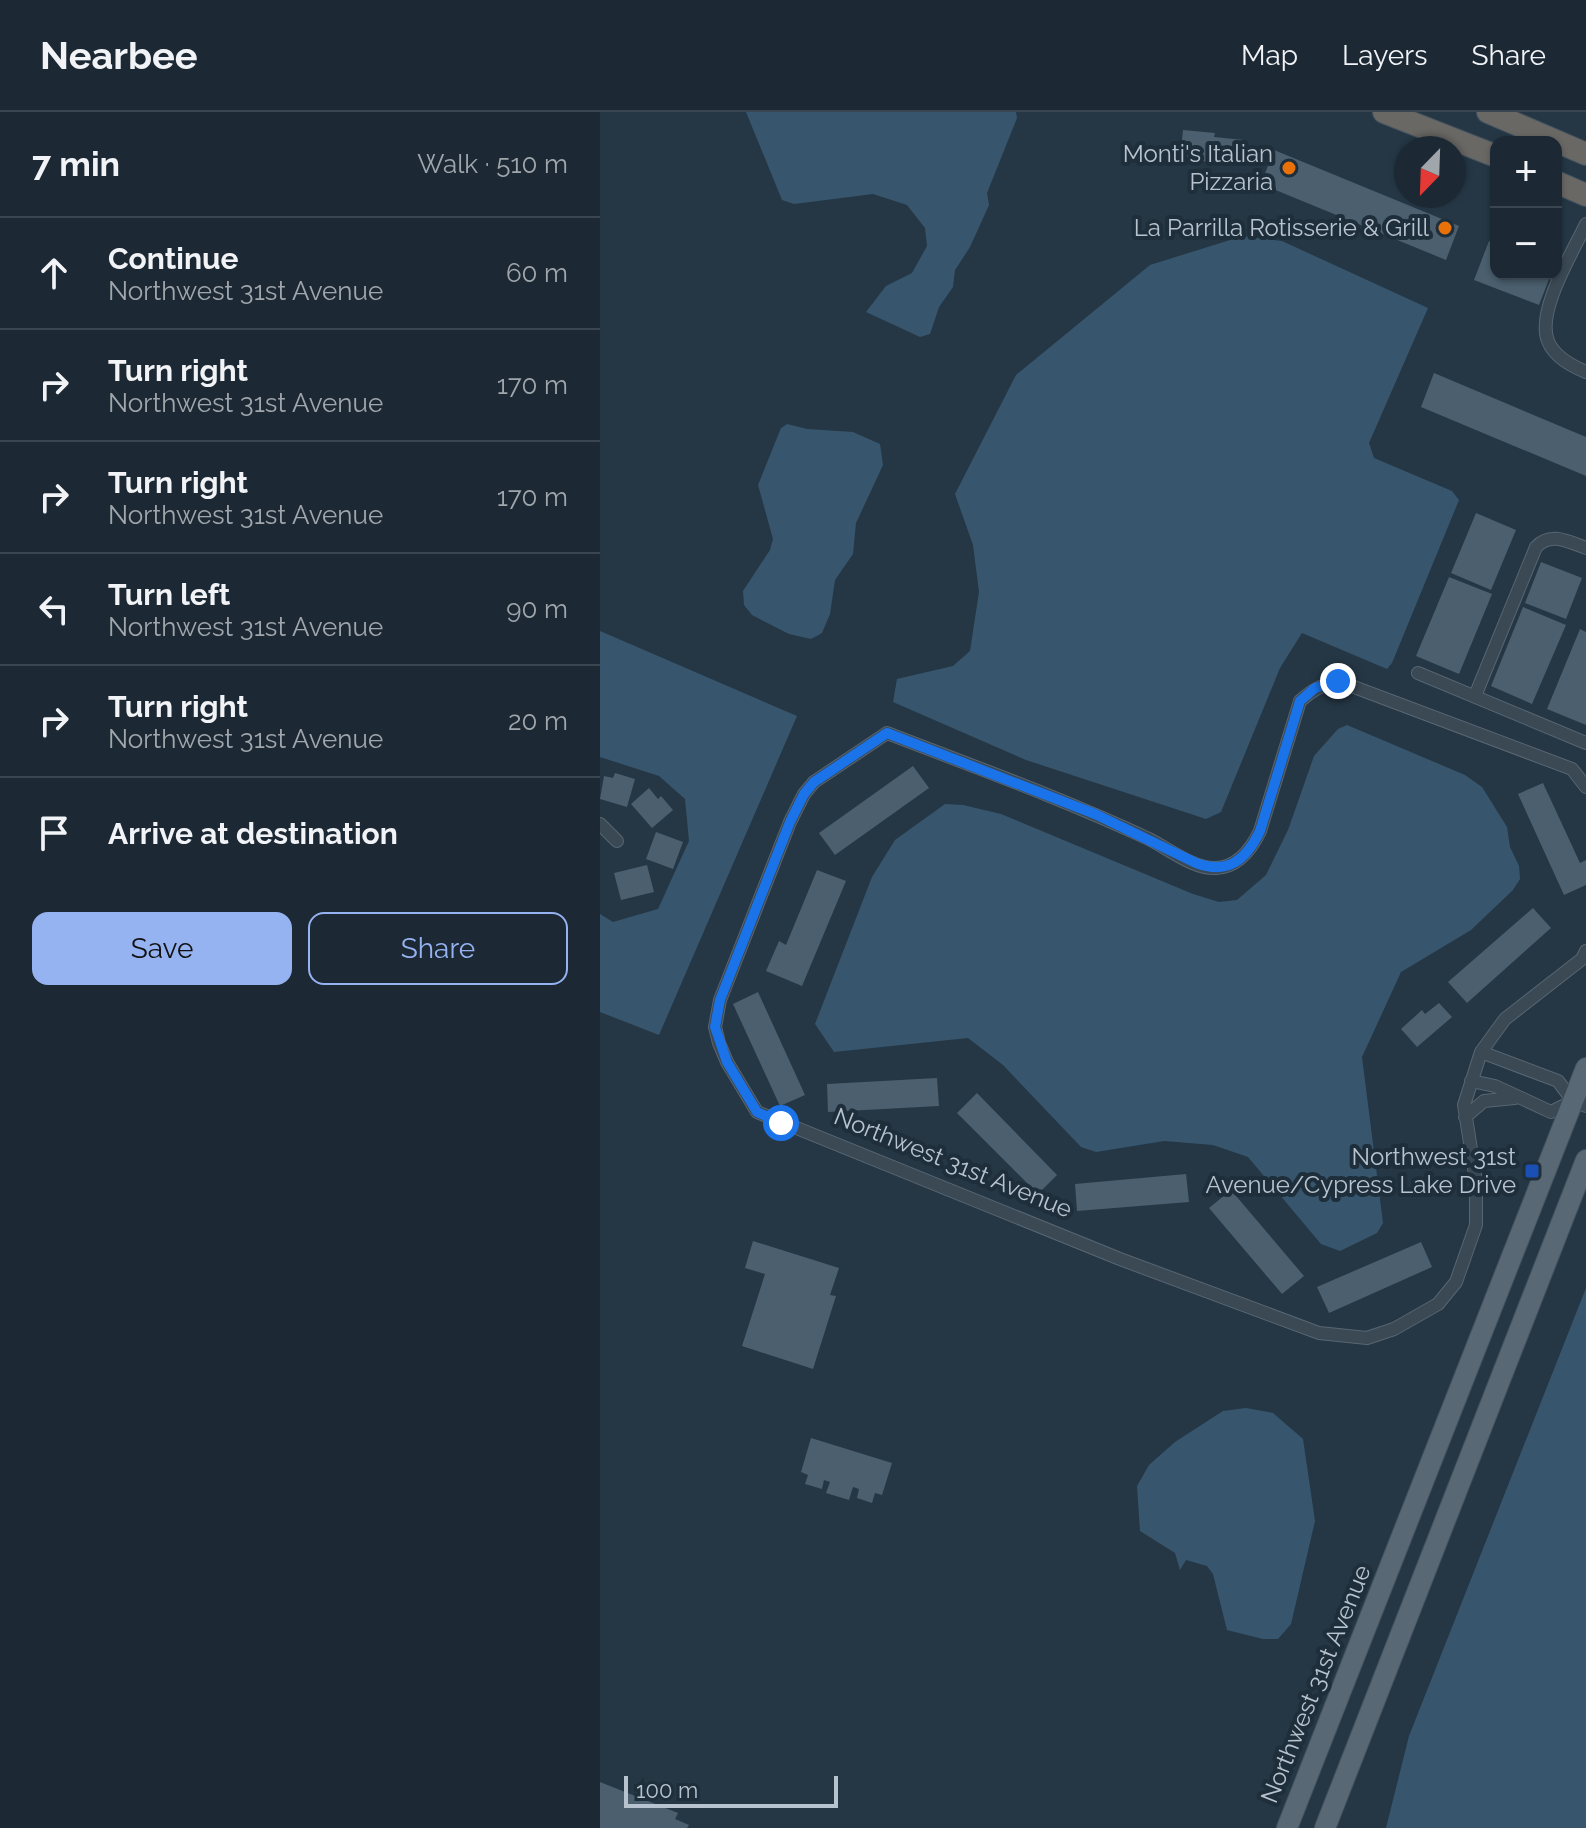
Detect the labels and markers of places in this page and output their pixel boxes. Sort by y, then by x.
place label: Monti's Italian Pizzaria [1123,139,1273,196]
marker: Monti's Italian Pizzaria [1280,159,1298,177]
place label: La Parrilla Rotisserie & Grill [1134,213,1429,242]
marker: La Parrilla Rotisserie & Grill [1436,219,1454,237]
place label: Northwest 31st Avenue/Cypress Lake Drive [1206,1142,1516,1199]
marker: Northwest 31st Avenue/Cypress Lake Drive [1523,1162,1541,1180]

